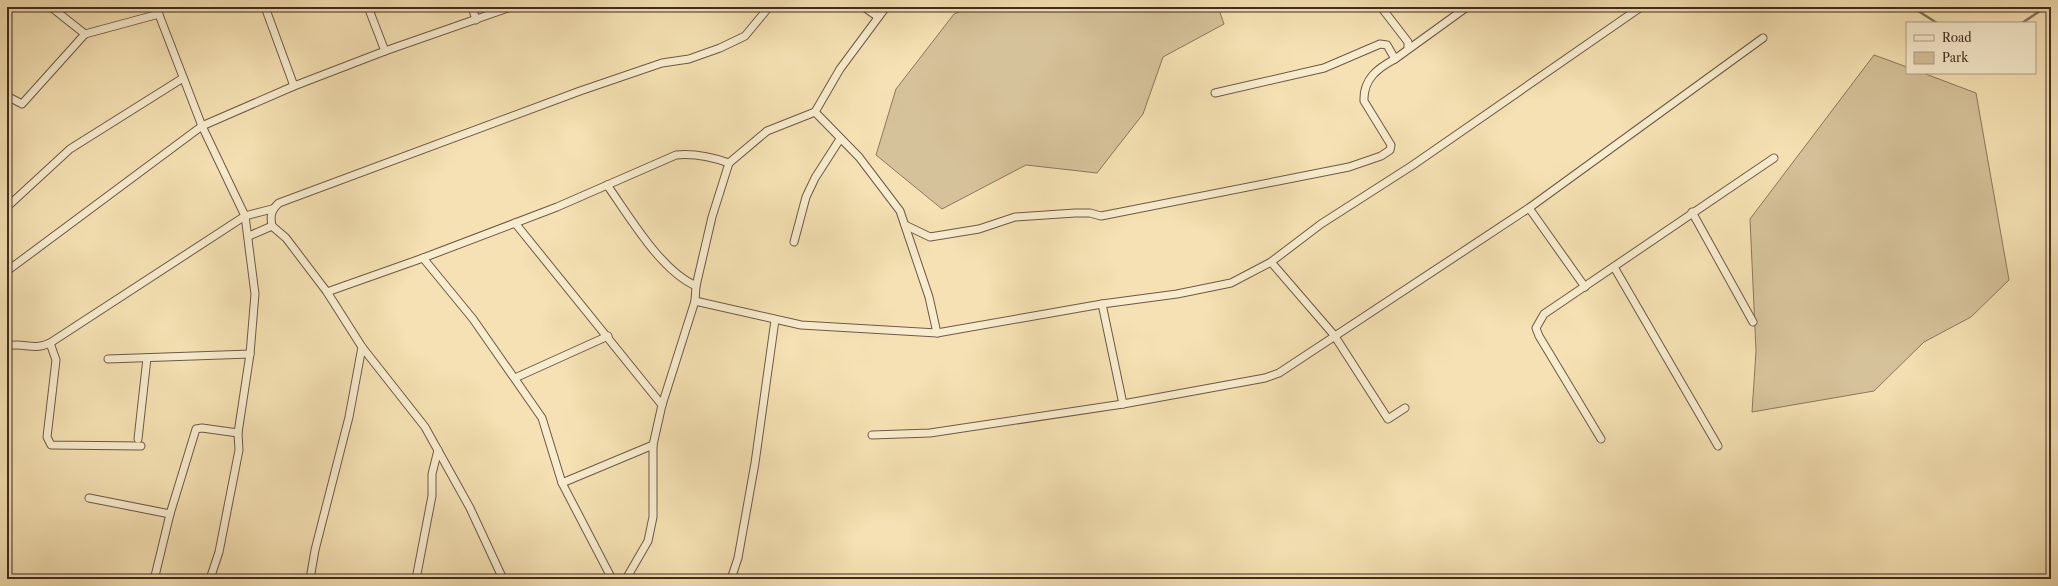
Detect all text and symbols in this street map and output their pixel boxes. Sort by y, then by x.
legend [1906,22,2036,74]
text: Road [1942,30,1972,45]
text: Park [1942,50,1969,65]

